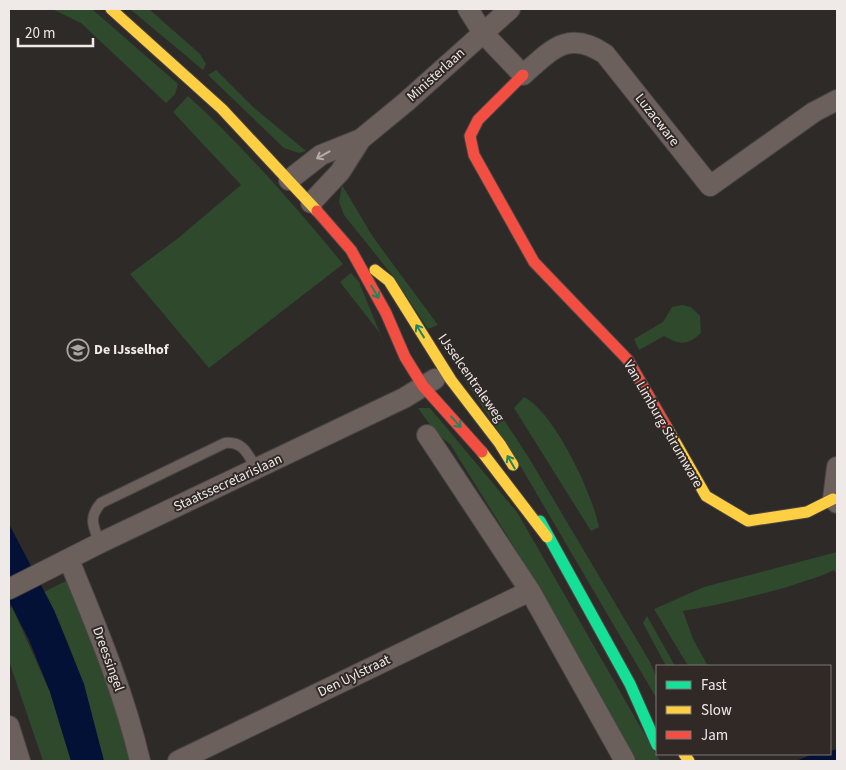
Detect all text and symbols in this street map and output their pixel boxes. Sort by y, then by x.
scale bar [18,15,92,47]
text: 20 m [25,23,55,44]
street label: Ministerlaan [403,43,469,107]
street label: Luzacware [630,89,684,151]
one-way arrow [316,151,330,161]
one-way arrow [370,285,380,299]
one-way arrow [415,325,425,339]
street label: IJsselcentraleweg [433,330,509,426]
school or university icon: De IJsselhof [66,338,90,362]
place label: De IJsselhof [94,340,170,360]
street label: Van Limburg Stirumware [618,357,708,492]
one-way arrow [450,416,462,429]
street label: Staatssecretarislaan [170,449,286,517]
one-way arrow [505,455,515,470]
street label: Dreessingel [87,624,129,695]
street label: Den Uylstraat [314,650,394,702]
legend [656,665,831,755]
text: Fast [701,675,727,696]
text: Slow [701,700,732,721]
text: Jam [701,725,728,746]

